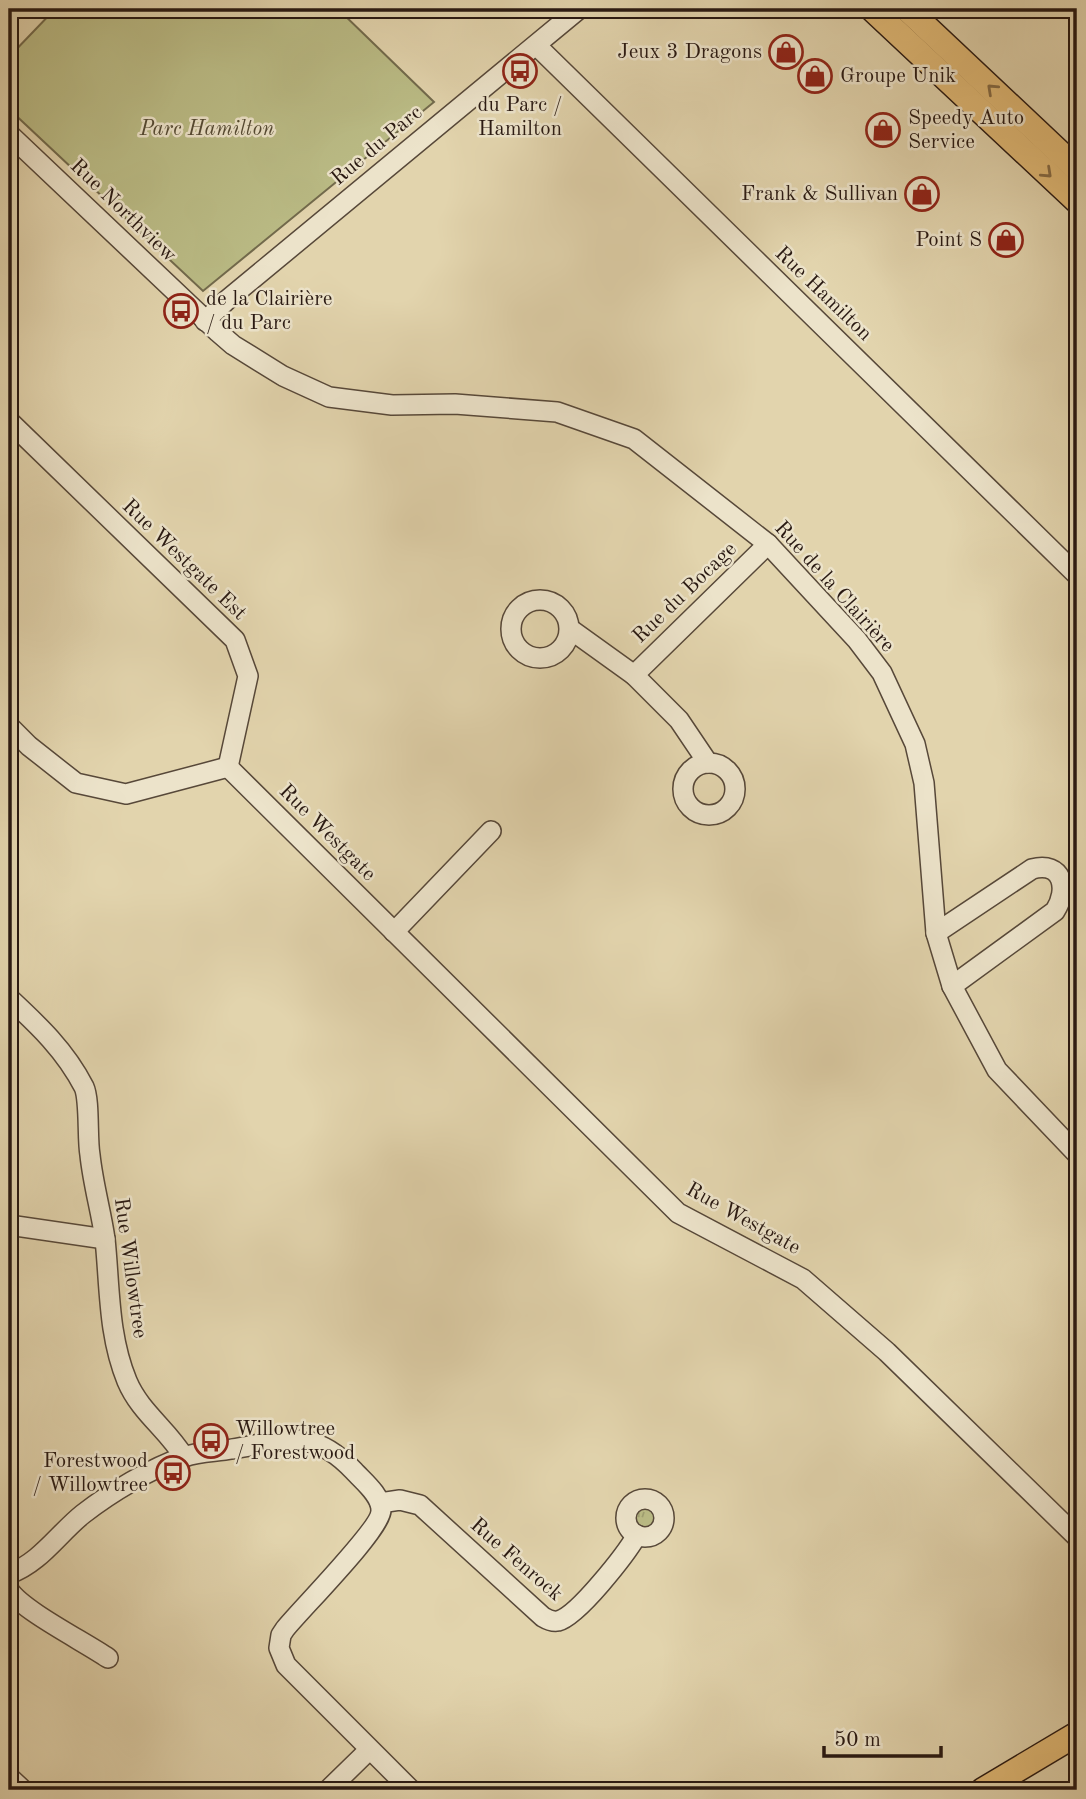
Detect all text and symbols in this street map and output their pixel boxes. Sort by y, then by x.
shop icon: Jeux 3 Dragons [767,33,805,71]
place label: Jeux 3 Dragons [617,42,762,63]
bus stop icon: du Parc / Hamilton [501,52,539,90]
shop icon: Groupe Unik [796,57,834,95]
place label: Groupe Unik [840,66,956,87]
one-way arrow [987,84,1000,97]
place label: du Parc / Hamilton [478,95,562,140]
street label: Rue du Parc [328,102,426,190]
place label: Speedy Auto Service [908,108,1024,153]
shop icon: Speedy Auto Service [864,111,902,149]
park label: Parc Hamilton [139,119,274,140]
street label: Rue Northview [66,155,180,267]
one-way arrow [1039,164,1052,177]
shop icon: Frank & Sullivan [903,175,941,213]
place label: Frank & Sullivan [741,184,898,205]
shop icon: Point S [987,221,1025,259]
place label: Point S [915,230,982,251]
street label: Rue Hamilton [770,243,876,345]
place label: de la Clairière / du Parc [206,289,332,334]
bus stop icon: de la Clairière / du Parc [162,292,200,330]
street label: Rue Westgate Est [118,496,250,624]
street label: Rue de la Clairière [770,517,898,657]
street label: Rue du Bocage [629,538,741,648]
street label: Rue Westgate [275,781,379,885]
street label: Rue Westgate [682,1179,804,1259]
street label: Rue Willowtree [110,1196,150,1340]
place label: Willowtree / Forestwood [235,1419,355,1464]
bus stop icon: Willowtree / Forestwood [192,1422,230,1460]
place label: Forestwood / Willowtree [33,1451,148,1496]
bus stop icon: Forestwood / Willowtree [154,1454,192,1492]
street label: Rue Fenrock [466,1514,566,1606]
scale bar [824,1715,941,1759]
text: 50 m [834,1730,881,1751]

